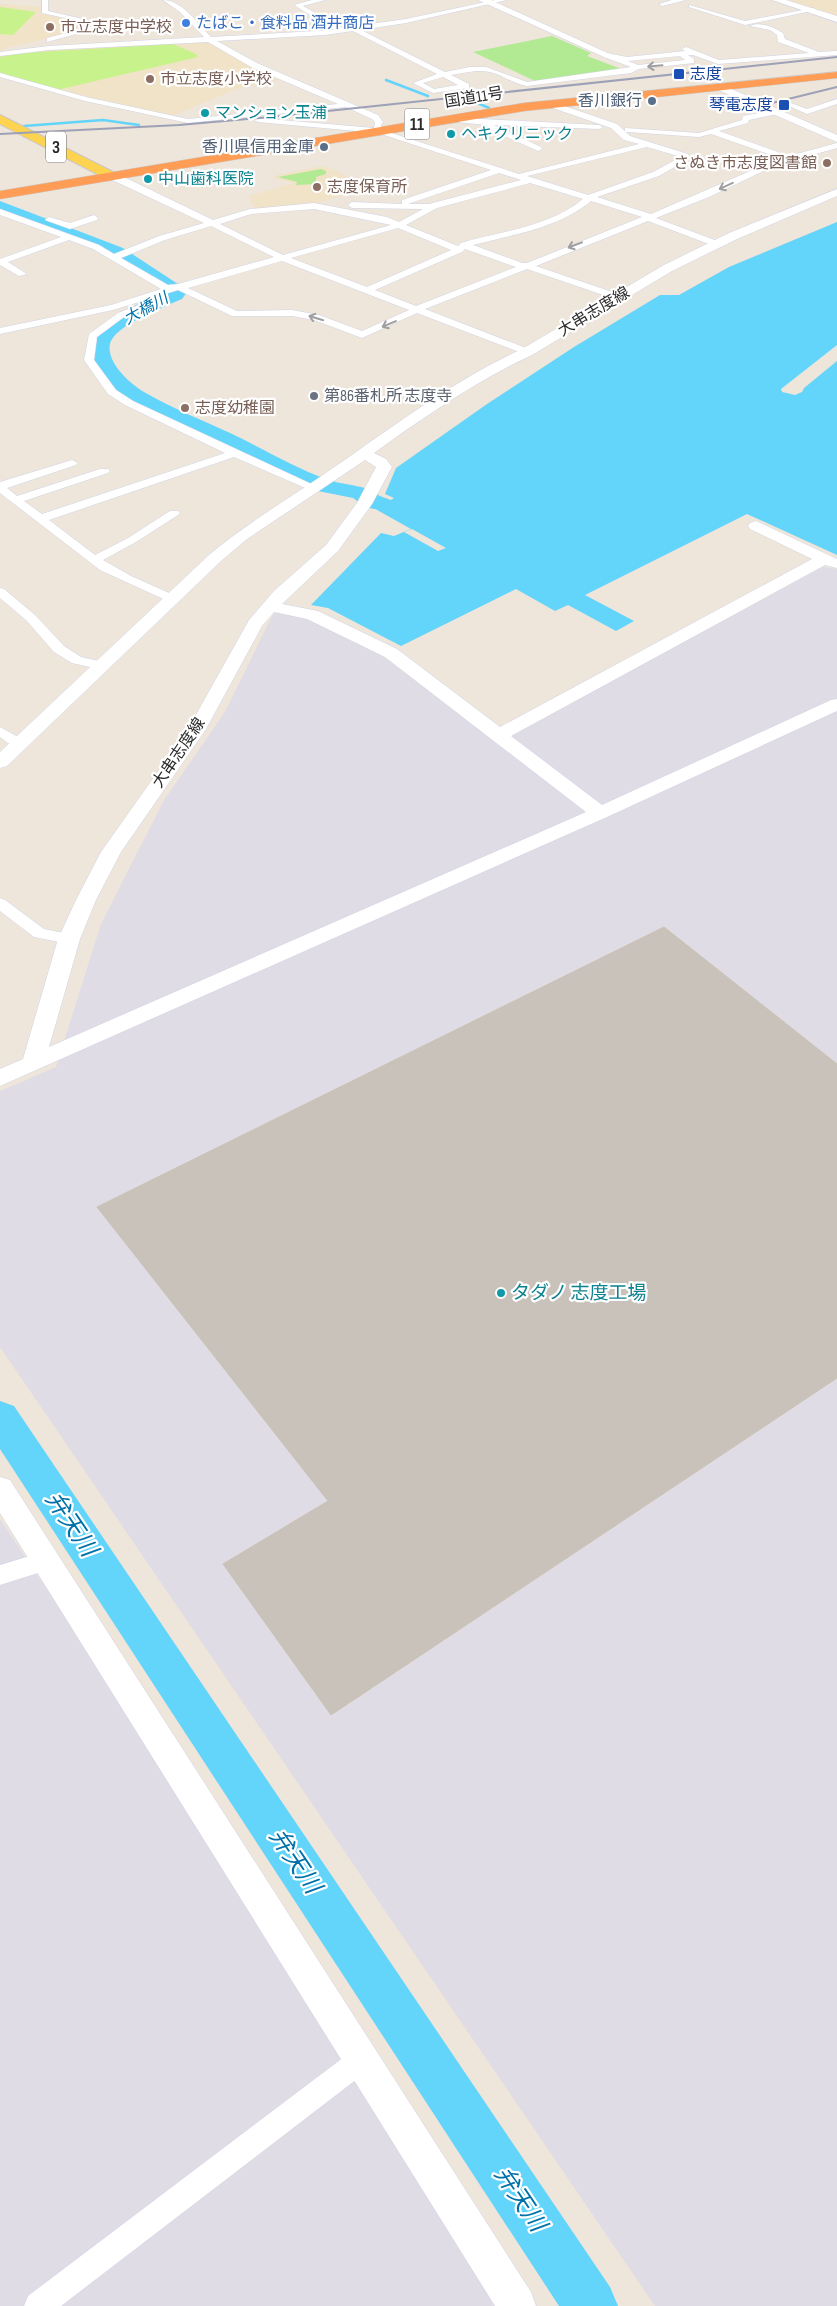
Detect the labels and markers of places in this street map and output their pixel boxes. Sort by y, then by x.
place label: たばこ・食料品 酒井商店 [196,14,375,33]
marker: たばこ・食料品 酒井商店 [180,17,192,29]
place label: 市立志度中学校 [60,18,172,37]
marker: 市立志度中学校 [44,21,56,33]
place label: 志度 [690,65,722,84]
marker: 志度 [672,67,686,81]
place label: 市立志度小学校 [160,70,272,89]
marker: 市立志度小学校 [144,73,156,85]
place label: 香川銀行 [578,92,642,111]
marker: 香川銀行 [646,95,658,107]
place label: 琴電志度 [709,96,773,115]
marker: 琴電志度 [777,98,791,112]
place label: マンション玉浦 [215,104,327,123]
marker: マンション玉浦 [199,107,211,119]
place label: ヘキクリニック [461,125,573,144]
marker: ヘキクリニック [445,128,457,140]
place label: 香川県信用金庫 [202,138,314,157]
marker: 香川県信用金庫 [318,141,330,153]
place label: さぬき市志度図書館 [673,154,817,173]
marker: さぬき市志度図書館 [821,157,833,169]
place label: 中山歯科医院 [158,170,254,189]
marker: 中山歯科医院 [142,173,154,185]
place label: 志度保育所 [327,178,407,197]
marker: 志度保育所 [311,181,323,193]
place label: 第86番札所 志度寺 [324,387,453,406]
marker: 第86番札所 志度寺 [308,390,320,402]
place label: 志度幼稚園 [195,399,275,418]
marker: 志度幼稚園 [179,402,191,414]
place label: タダノ 志度工場 [511,1282,646,1305]
marker: タダノ 志度工場 [495,1287,507,1299]

